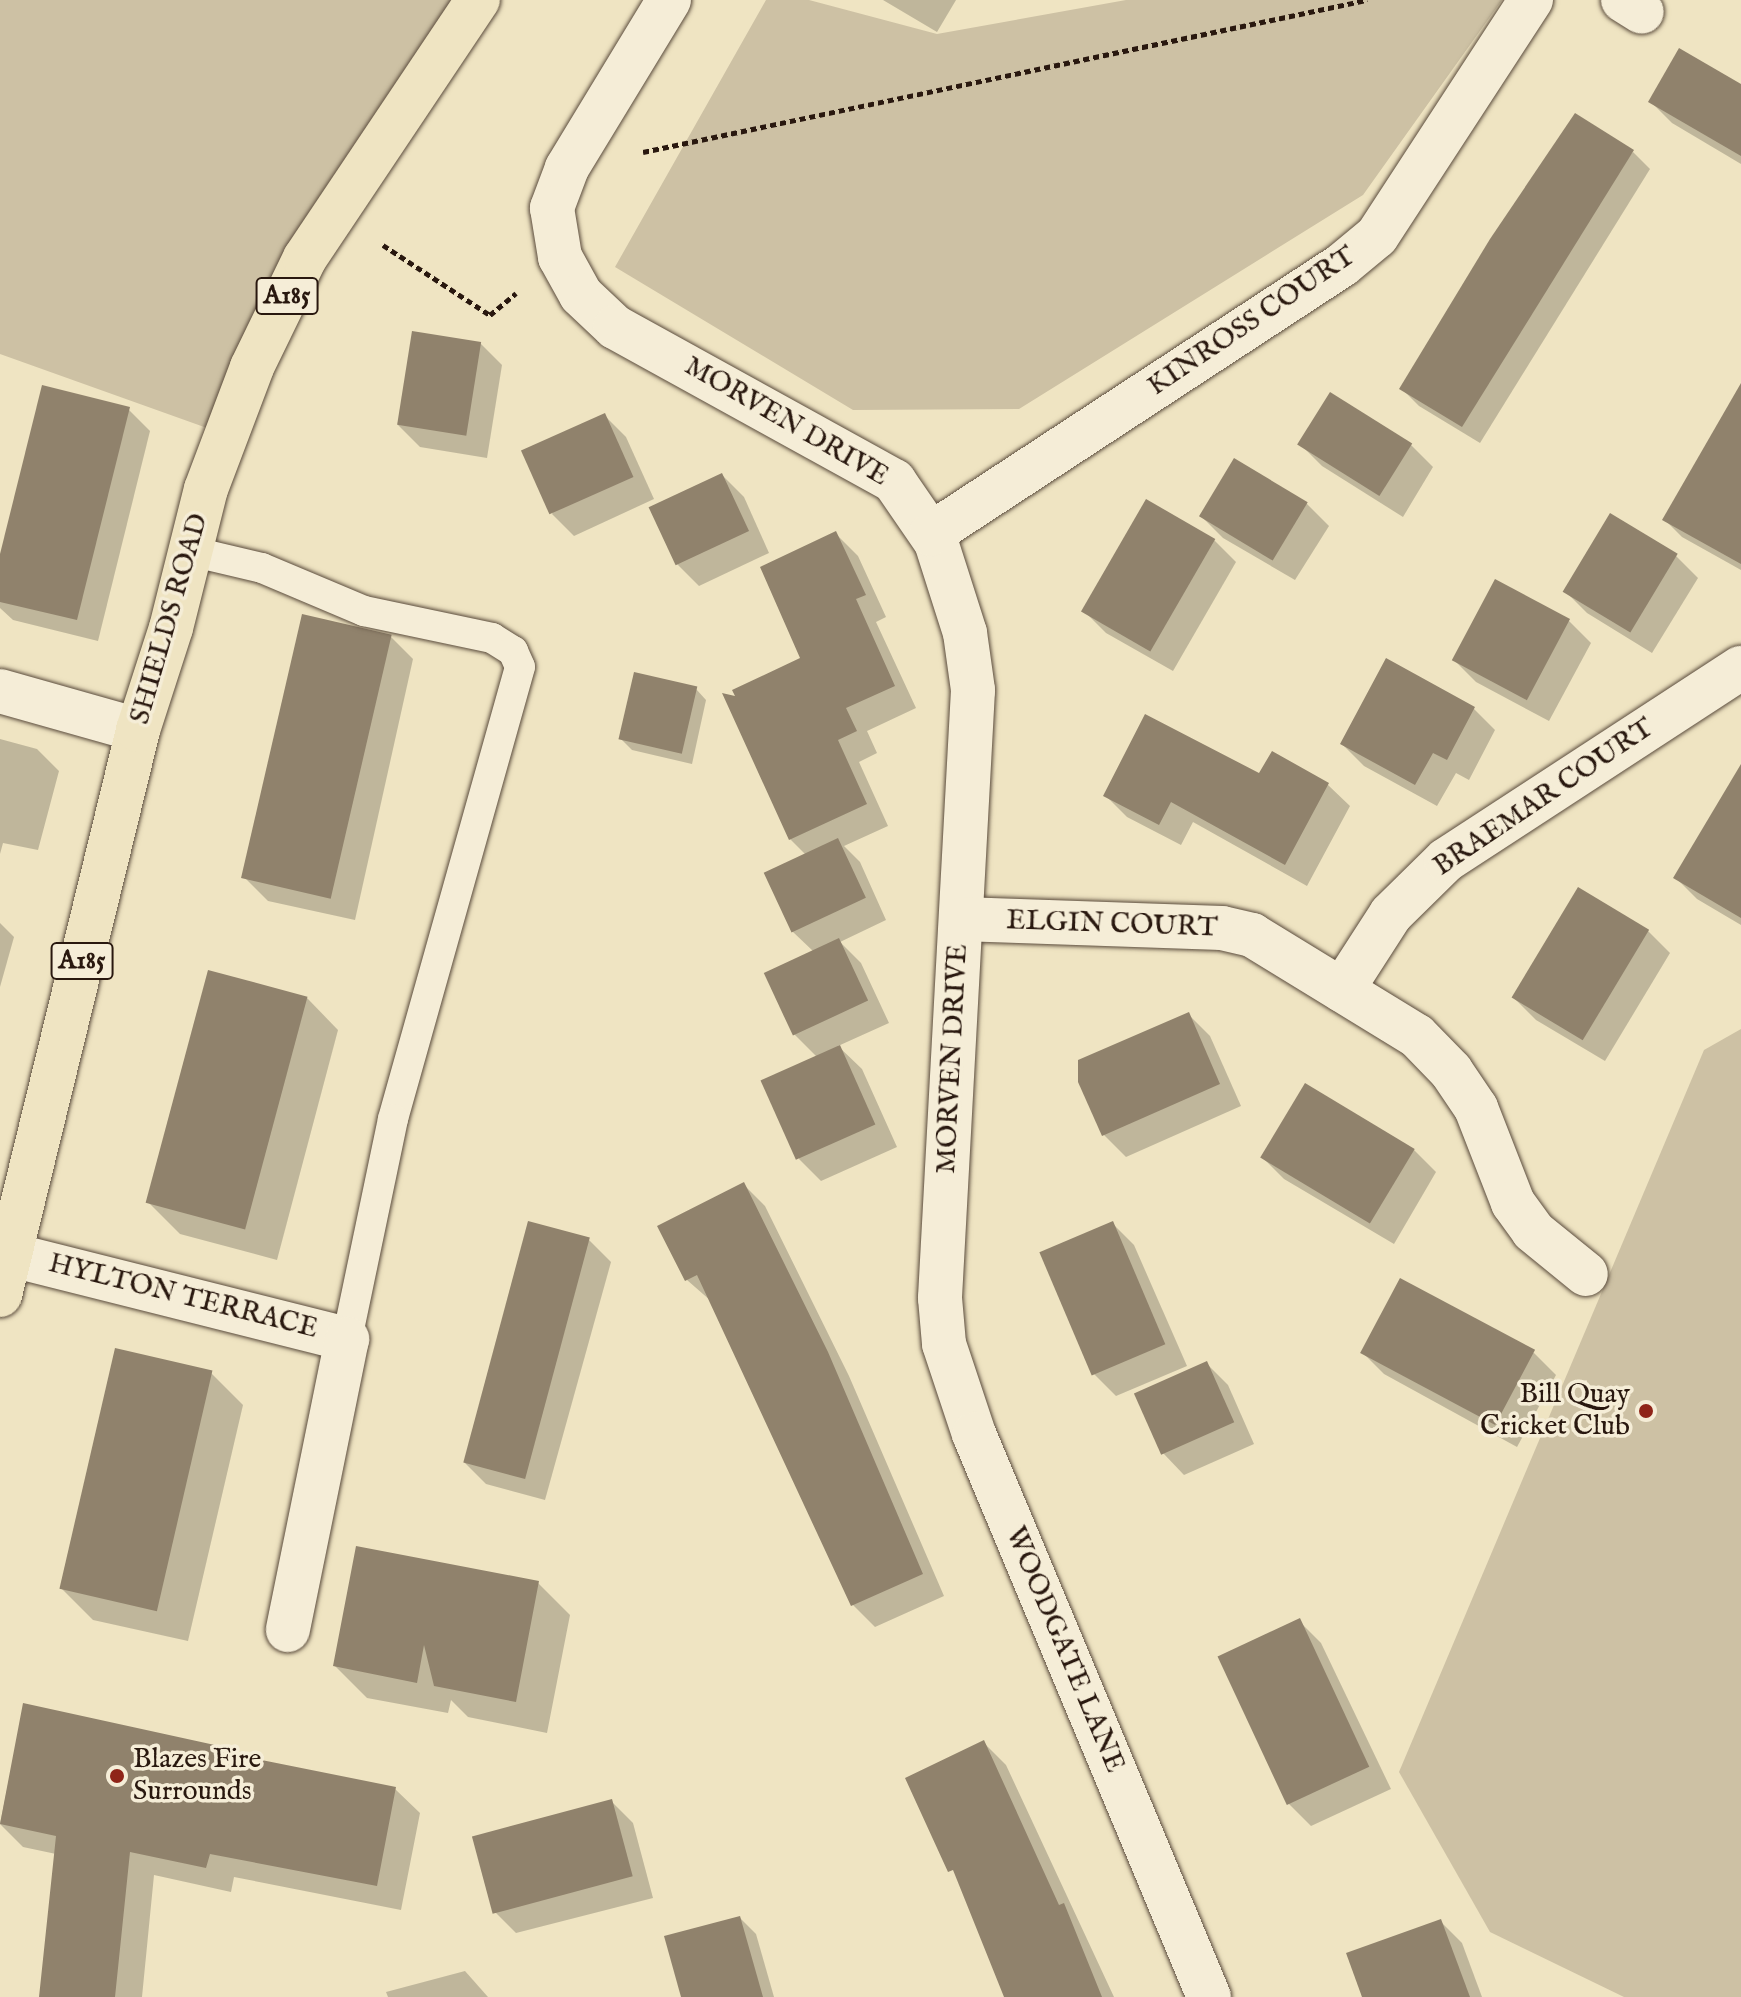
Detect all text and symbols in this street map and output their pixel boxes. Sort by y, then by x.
street label: KINROSS COURT [1142,240,1362,404]
road number: A185 [255,274,319,318]
street label: MORVEN DRIVE [678,350,894,494]
street label: SHIELDS ROAD [124,510,216,728]
street label: BRAEMAR COURT [1428,712,1660,884]
street label: ELGIN COURT [1006,905,1218,945]
road number: A185 [50,939,114,983]
street label: MORVEN DRIVE [930,943,976,1175]
street label: HYLTON TERRACE [45,1247,321,1347]
place label: Bill Quay Cricket Club [1480,1378,1630,1444]
marker: Bill Quay Cricket Club [1637,1402,1655,1420]
street label: WOODGATE LANE [997,1522,1131,1778]
place label: Blazes Fire Surrounds [133,1743,261,1809]
marker: Blazes Fire Surrounds [108,1767,126,1785]

